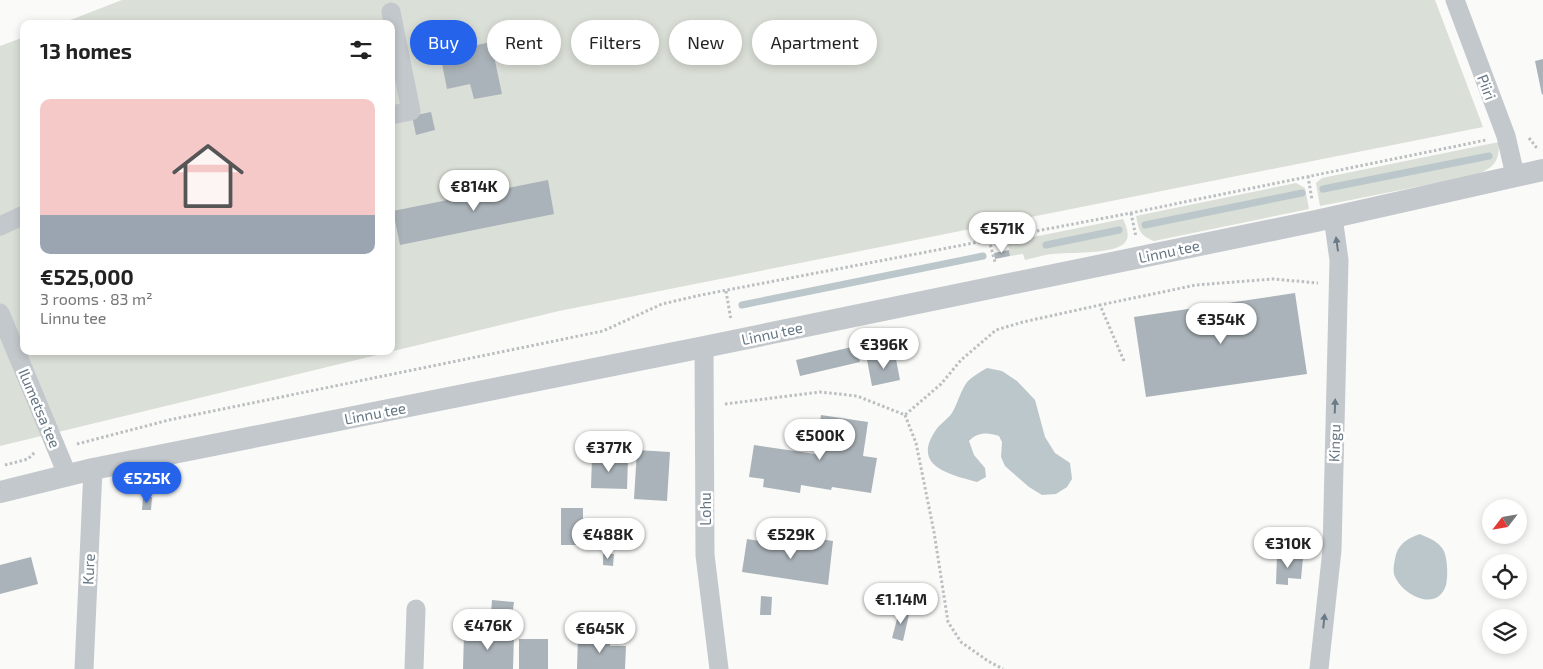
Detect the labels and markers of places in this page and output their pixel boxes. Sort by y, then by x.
pin: €814K [439,170,509,212]
pin: €571K [967,212,1037,254]
pin: €354K [1186,302,1256,345]
pin: €396K [849,328,919,370]
pin: €500K [785,418,855,461]
pin: €377K [574,430,644,473]
pin: €525K [112,462,182,504]
pin: €488K [573,518,643,560]
pin: €529K [756,518,826,560]
pin: €310K [1253,526,1323,569]
pin: €1.14M [860,582,942,625]
pin: €476K [453,608,523,651]
pin: €645K [565,612,635,654]

